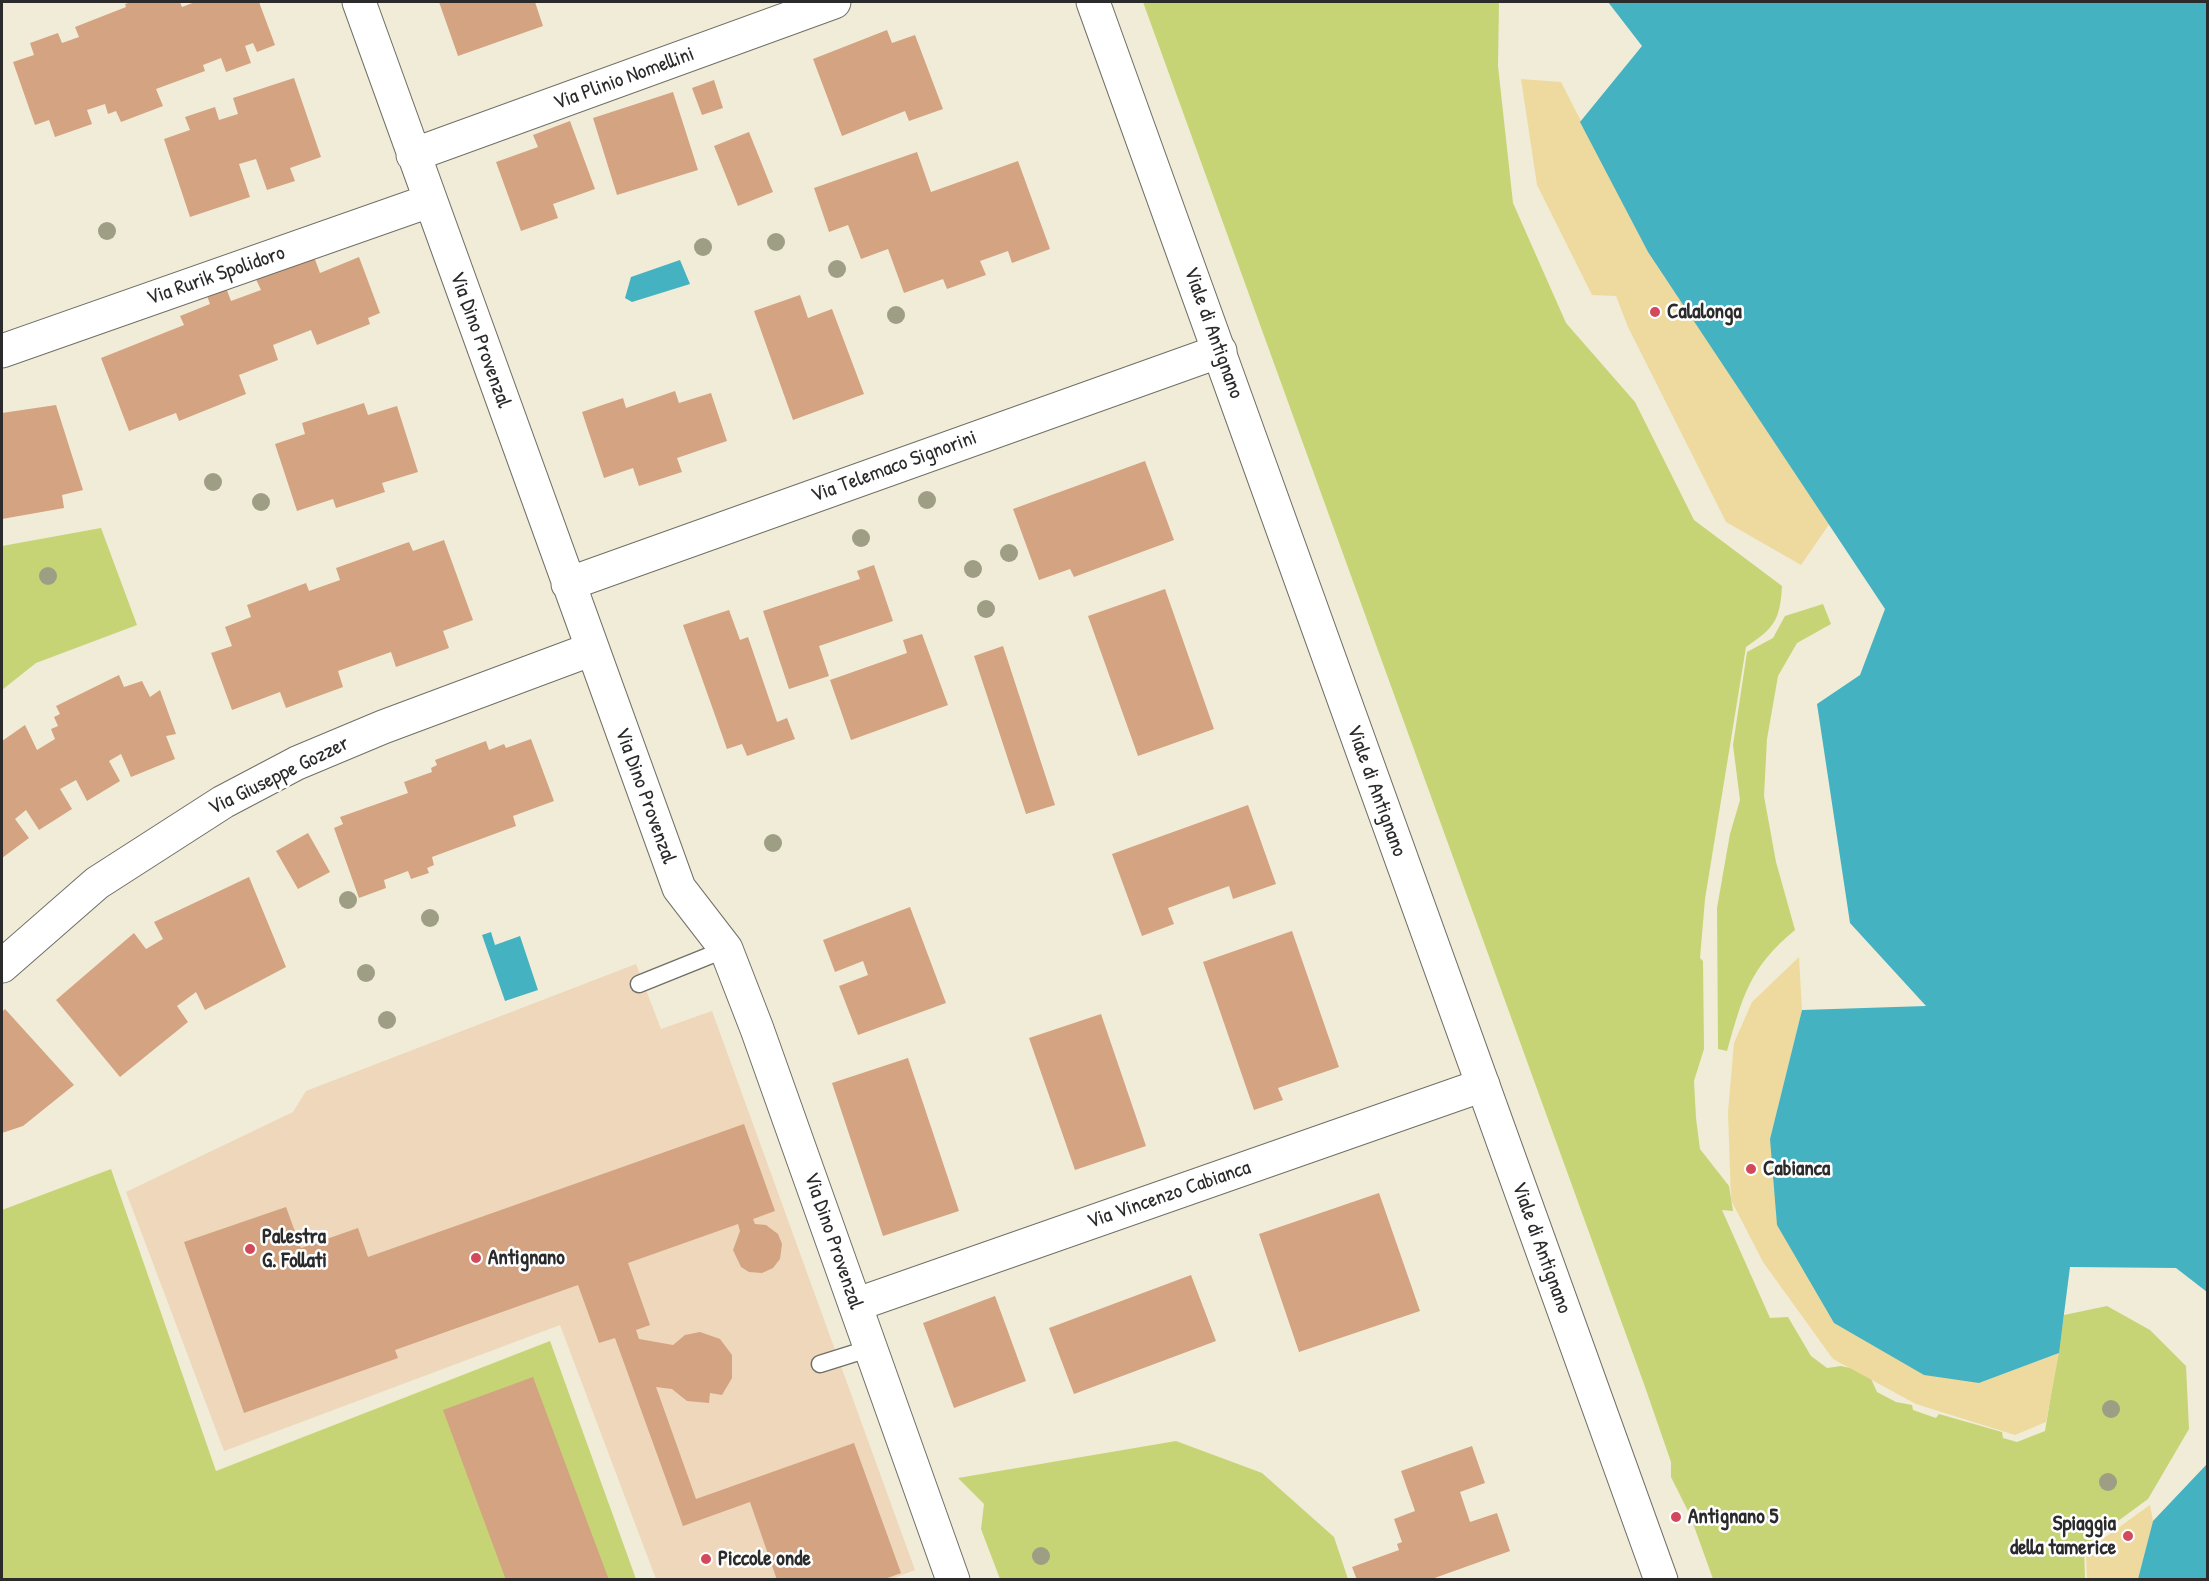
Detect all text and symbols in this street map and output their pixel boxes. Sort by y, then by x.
street label: Via Plinio Nomellini [550,42,698,116]
street label: Via Rurik Spolidoro [144,241,288,311]
street label: Viale di Antignano [1178,264,1248,402]
street label: Via Dino Provenzal [444,269,516,411]
place label: Calalonga [1667,299,1742,325]
marker: Calalonga [1648,305,1662,319]
street label: Via Telemaco Signorini [808,425,980,509]
street label: Viale di Antignano [1341,722,1411,860]
street label: Via Dino Provenzal [609,725,681,867]
street label: Via Giuseppe Gozzer [205,731,353,821]
street label: Via Vincenzo Cabianca [1084,1155,1254,1235]
place label: Cabianca [1763,1156,1830,1182]
marker: Cabianca [1744,1162,1758,1176]
street label: Via Dino Provenzal [798,1169,868,1313]
street label: Viale di Antignano [1506,1179,1576,1317]
place label: Palestra G. Follati [262,1224,327,1274]
marker: Palestra G. Follati [243,1242,257,1256]
place label: Antignano [488,1245,565,1271]
marker: Antignano [469,1251,483,1265]
place label: Antignano 5 [1688,1504,1778,1530]
marker: Antignano 5 [1669,1510,1683,1524]
place label: Spiaggia della tamerice [2010,1511,2116,1561]
marker: Spiaggia della tamerice [2121,1529,2135,1543]
place label: Piccole onde [718,1546,811,1572]
marker: Piccole onde [699,1552,713,1566]

